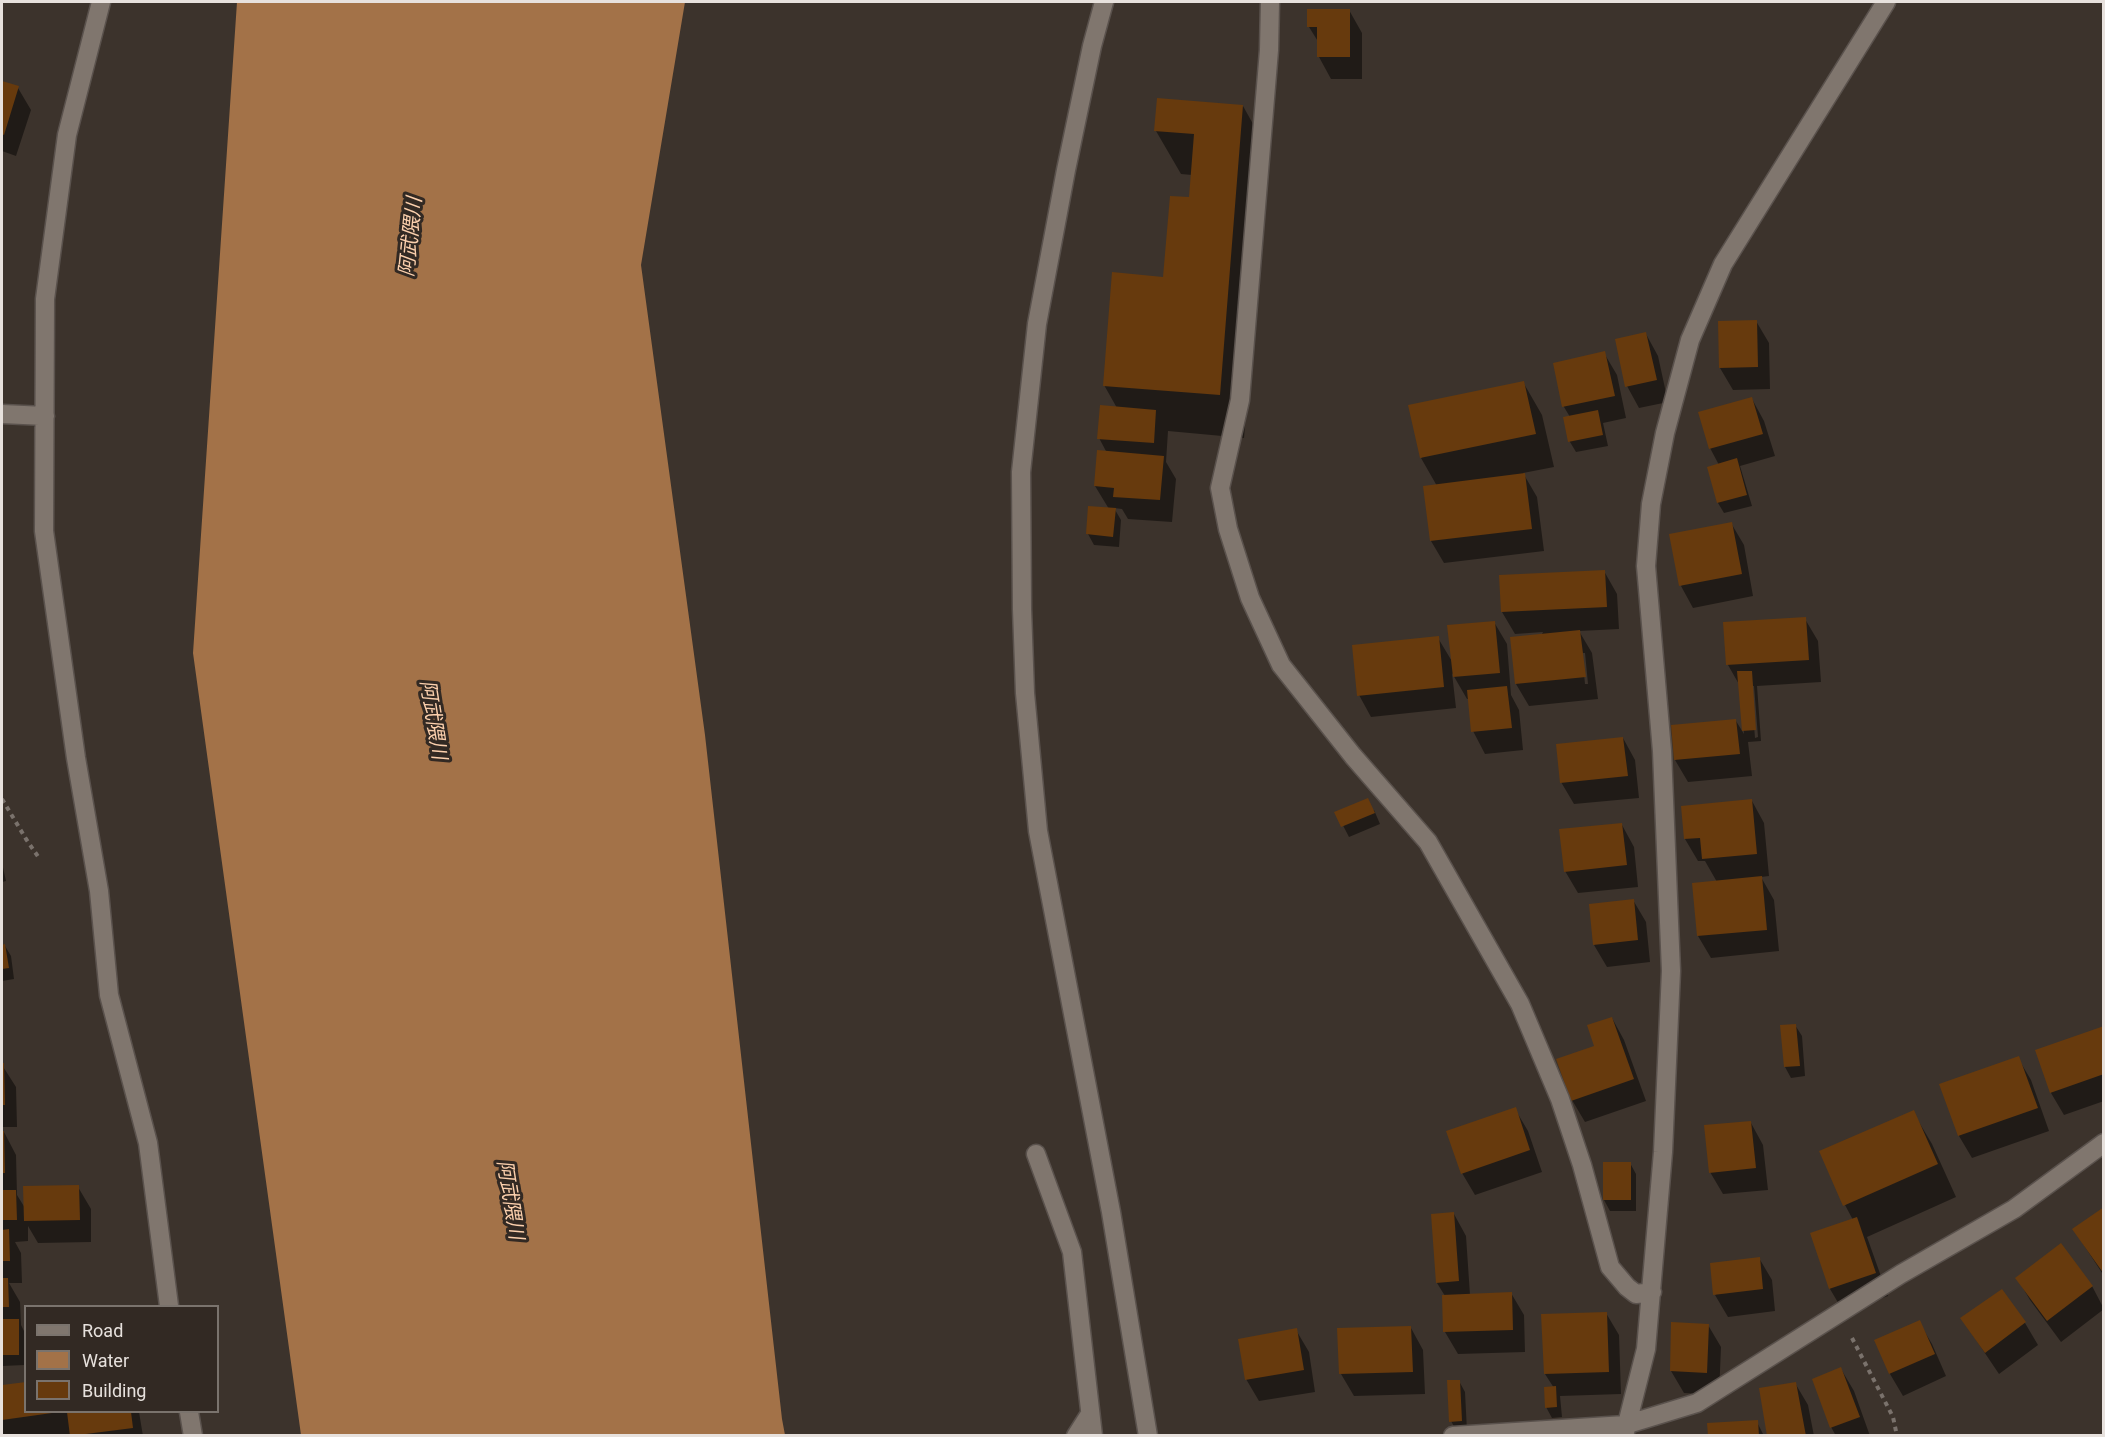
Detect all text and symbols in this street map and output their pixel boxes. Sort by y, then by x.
water label: 阿武隈川 [396,196,428,278]
water label: 阿武隈川 [414,679,450,761]
water label: 阿武隈川 [491,1159,527,1241]
legend [24,1305,219,1413]
text: Road [82,1320,123,1341]
text: Water [82,1350,129,1371]
text: Building [82,1380,146,1401]

